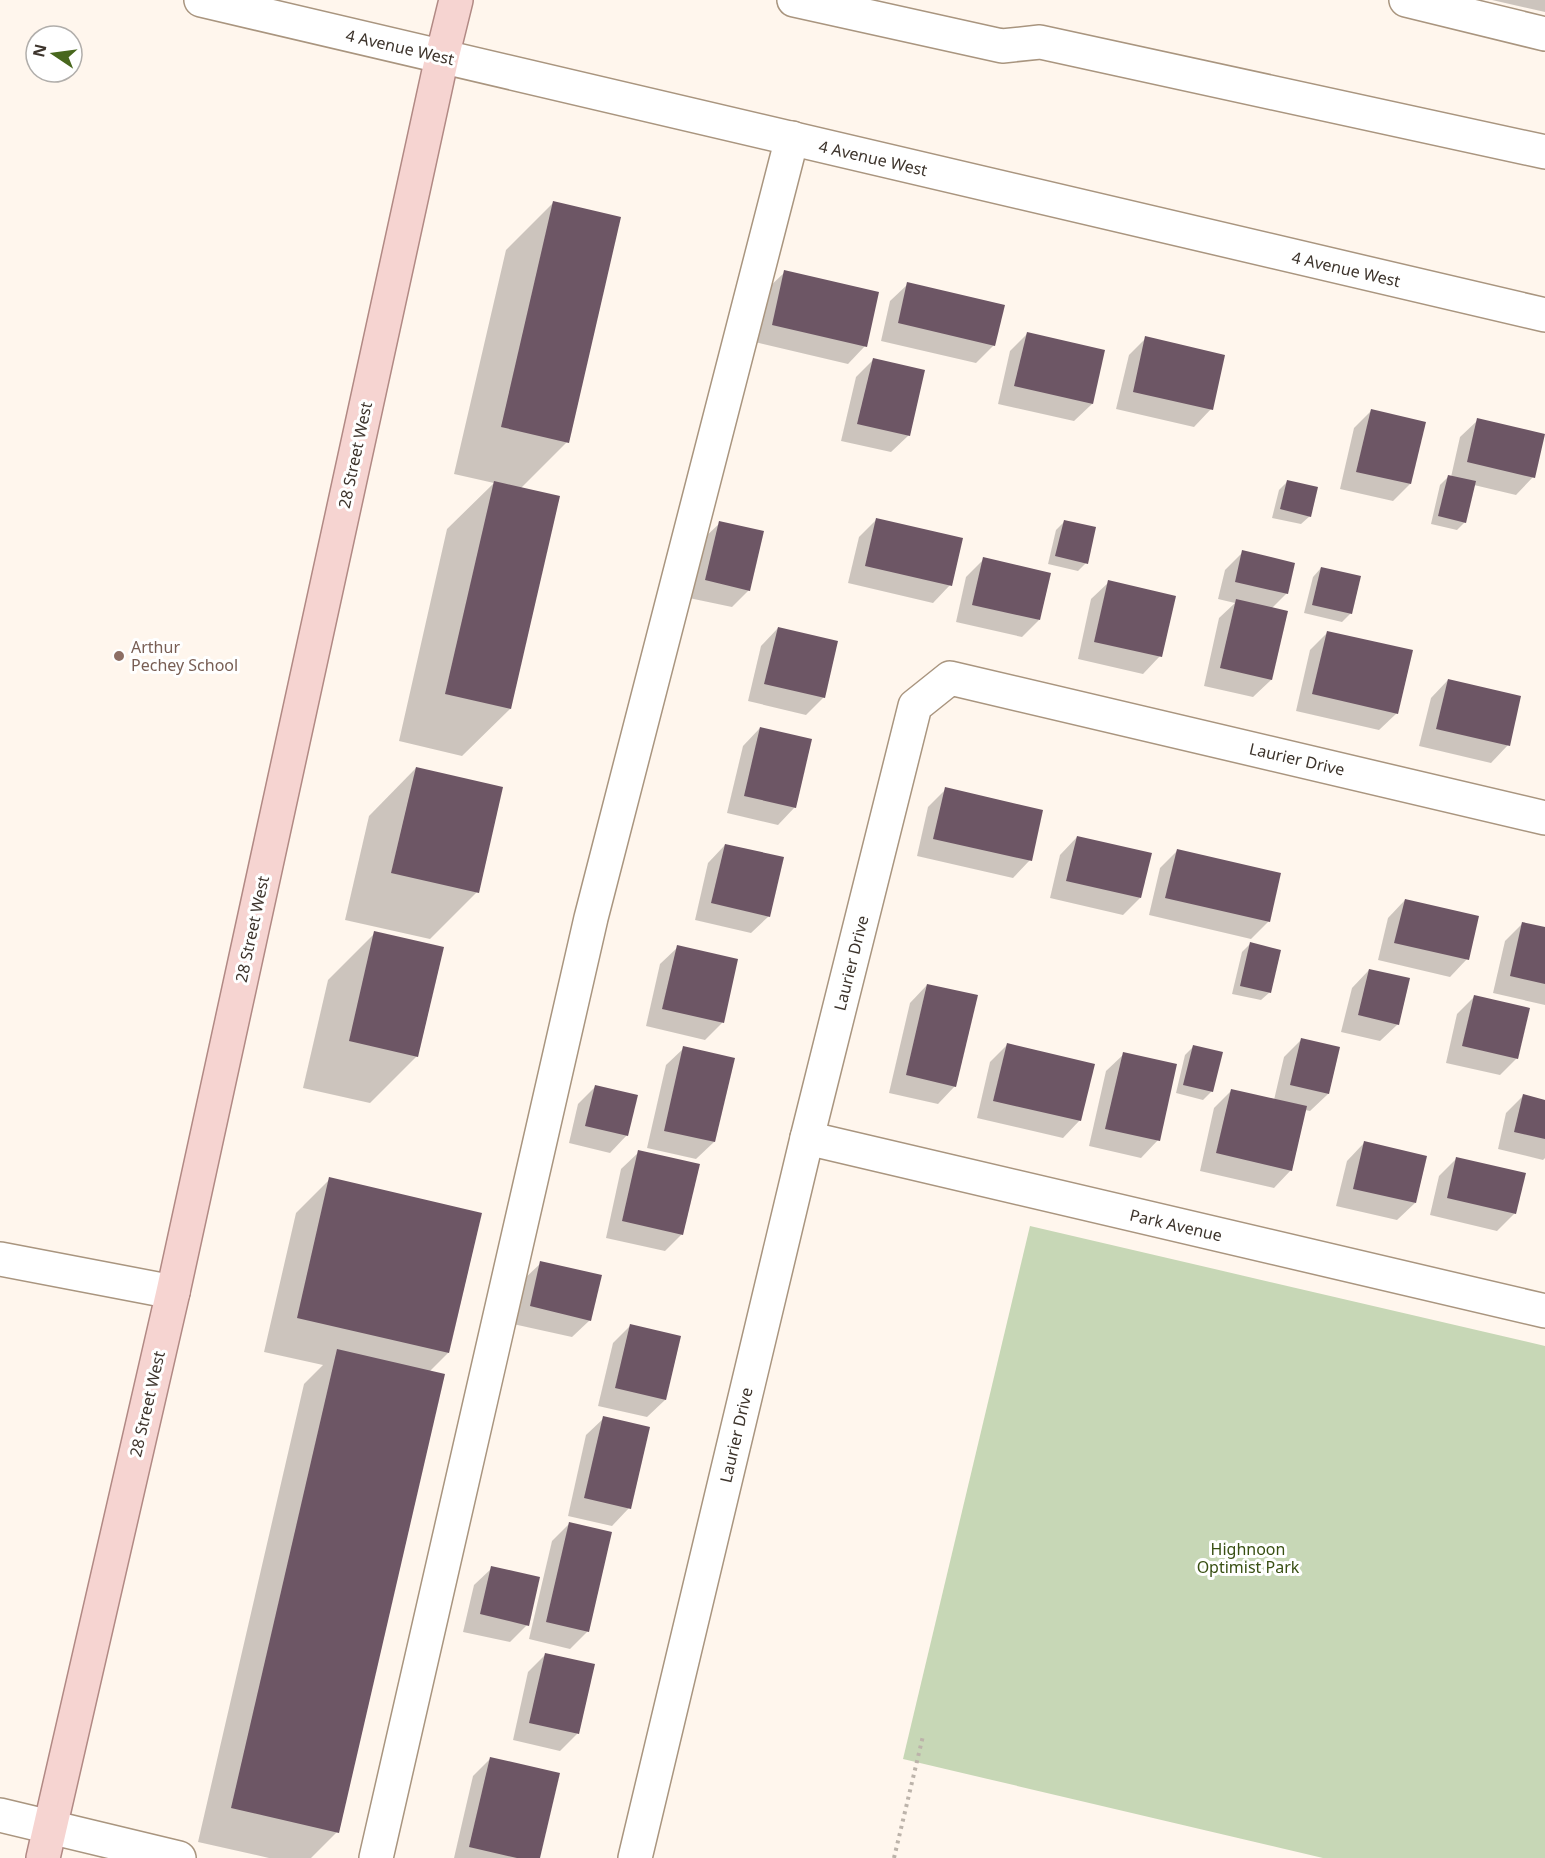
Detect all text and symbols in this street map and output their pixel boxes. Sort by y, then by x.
north arrow [24,24,84,84]
street label: 4 Avenue West [344,24,457,70]
text: N [27,42,52,59]
street label: 4 Avenue West [817,135,930,181]
street label: 4 Avenue West [1290,246,1403,292]
street label: 28 Street West [333,400,377,510]
place label: Arthur Pechey School [131,636,238,676]
marker: Arthur Pechey School [112,649,126,663]
street label: Laurier Drive [1247,737,1347,781]
street label: 28 Street West [230,874,274,984]
street label: Laurier Drive [829,913,873,1013]
street label: Park Avenue [1128,1204,1224,1246]
street label: 28 Street West [124,1349,170,1459]
street label: Laurier Drive [714,1385,758,1485]
park label: Highnoon Optimist Park [1197,1538,1300,1578]

